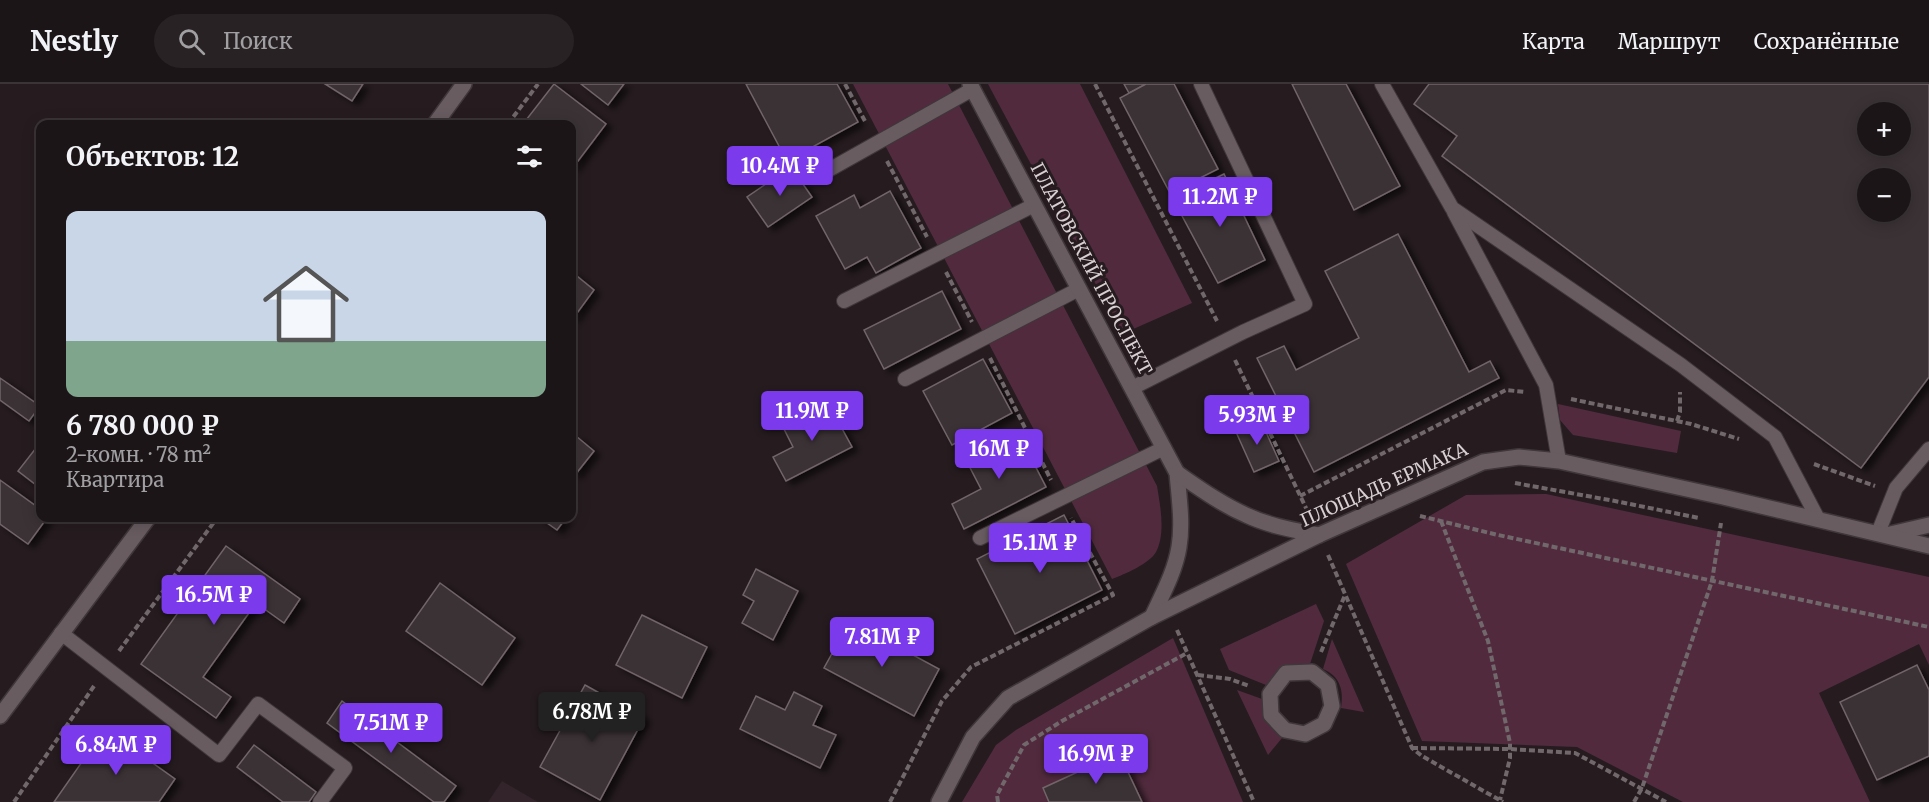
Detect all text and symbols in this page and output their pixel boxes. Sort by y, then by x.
search box [154,14,574,68]
text: Nestly [30,23,118,59]
icon: search [175,25,208,58]
text: Поиск [223,27,293,55]
text: Карта [1522,28,1585,55]
text: Маршрут [1618,28,1721,55]
text: Сохранённые [1754,28,1899,55]
map controls [1857,102,1911,222]
button: + [1857,102,1911,156]
text: Объектов: 12 [66,140,239,173]
icon: filters [513,140,546,173]
pin: 10.4M ₽ [725,146,835,197]
text: 10.4M ₽ [741,153,819,178]
street label: ПЛАТОВСКИЙ ПРОСПЕКТ [1026,159,1158,379]
button: − [1857,168,1911,222]
pin: 11.2M ₽ [1165,177,1275,228]
text: 11.2M ₽ [1182,184,1258,209]
icon: home [252,250,360,358]
pin: 11.9M ₽ [757,391,867,442]
pin: 5.93M ₽ [1202,395,1312,446]
text: 11.9M ₽ [775,398,849,423]
text: 5.93M ₽ [1218,402,1296,427]
text: 6 780 000 ₽ [66,409,219,442]
pin: 16M ₽ [957,429,1041,480]
text: 16M ₽ [969,436,1029,461]
street label: ПЛОЩАДЬ ЕРМАКА [1297,437,1471,532]
text: 2-комн. · 78 m² [66,442,211,467]
text: Квартира [66,467,164,492]
pin: 15.1M ₽ [985,523,1095,574]
text: 15.1M ₽ [1003,530,1077,555]
pin: 16.5M ₽ [159,575,269,626]
text: 16.5M ₽ [176,582,252,607]
pin: 7.81M ₽ [827,617,937,668]
text: 7.81M ₽ [844,624,920,649]
pin: 6.78M ₽ [537,692,647,743]
text: 6.78M ₽ [552,699,632,724]
pin: 7.51M ₽ [336,703,446,754]
text: 7.51M ₽ [354,710,429,735]
pin: 6.84M ₽ [61,725,171,776]
text: 6.84M ₽ [75,732,157,757]
pin: 16.9M ₽ [1041,734,1151,785]
text: 16.9M ₽ [1058,741,1134,766]

